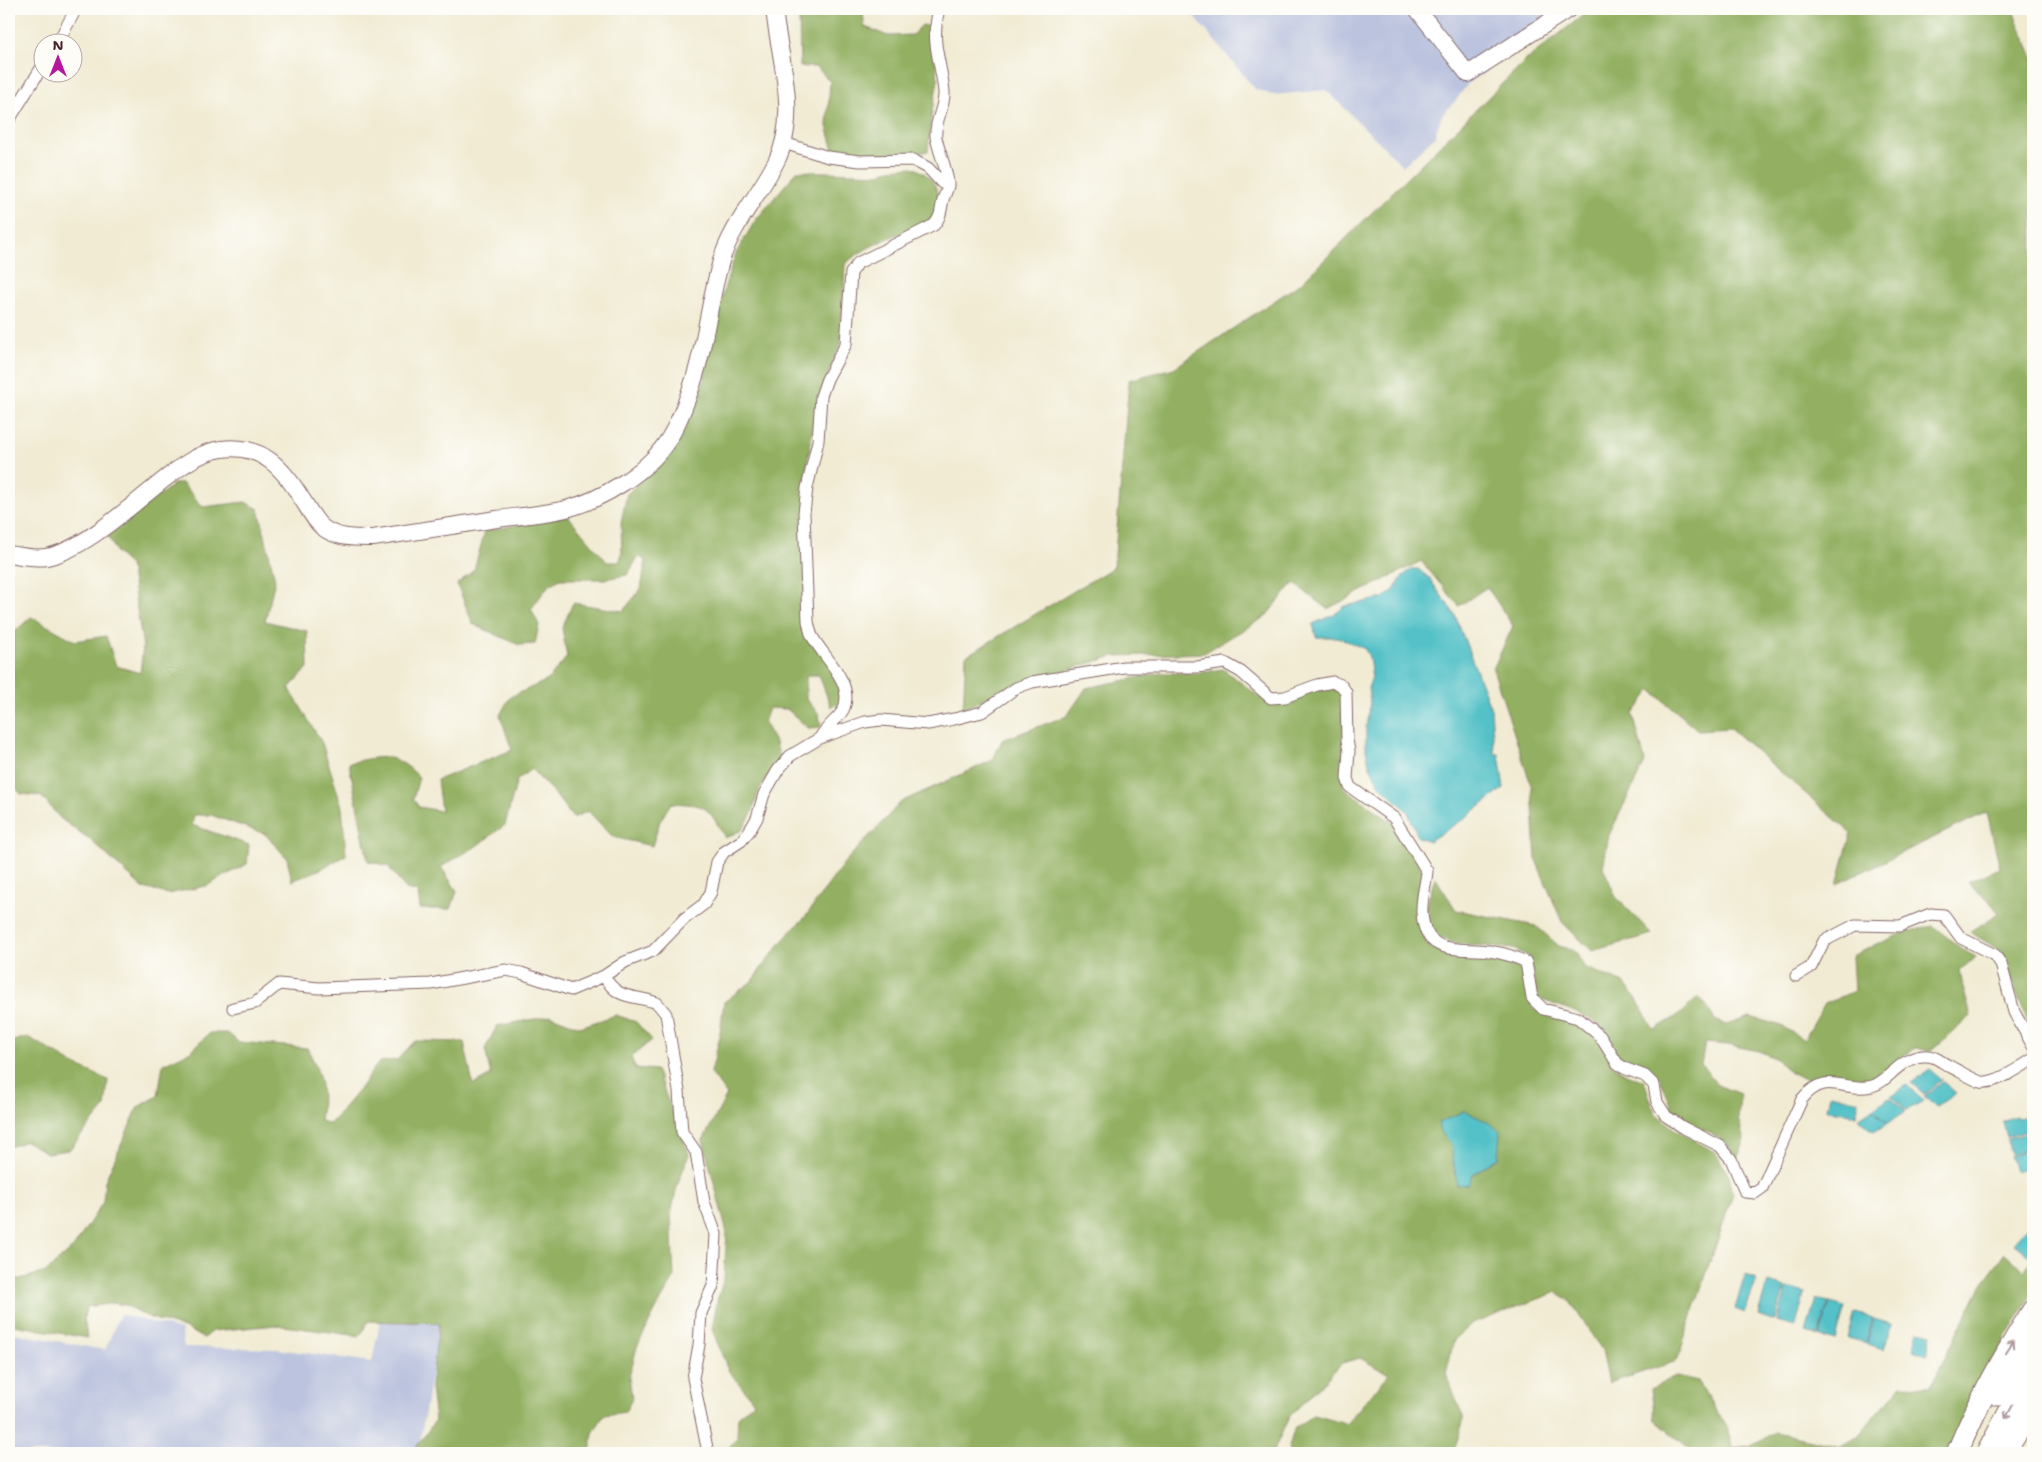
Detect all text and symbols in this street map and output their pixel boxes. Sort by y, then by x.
north arrow [32,32,82,82]
text: N [52,36,64,54]
one-way arrow [2005,1340,2015,1354]
one-way arrow [2004,1405,2014,1420]

